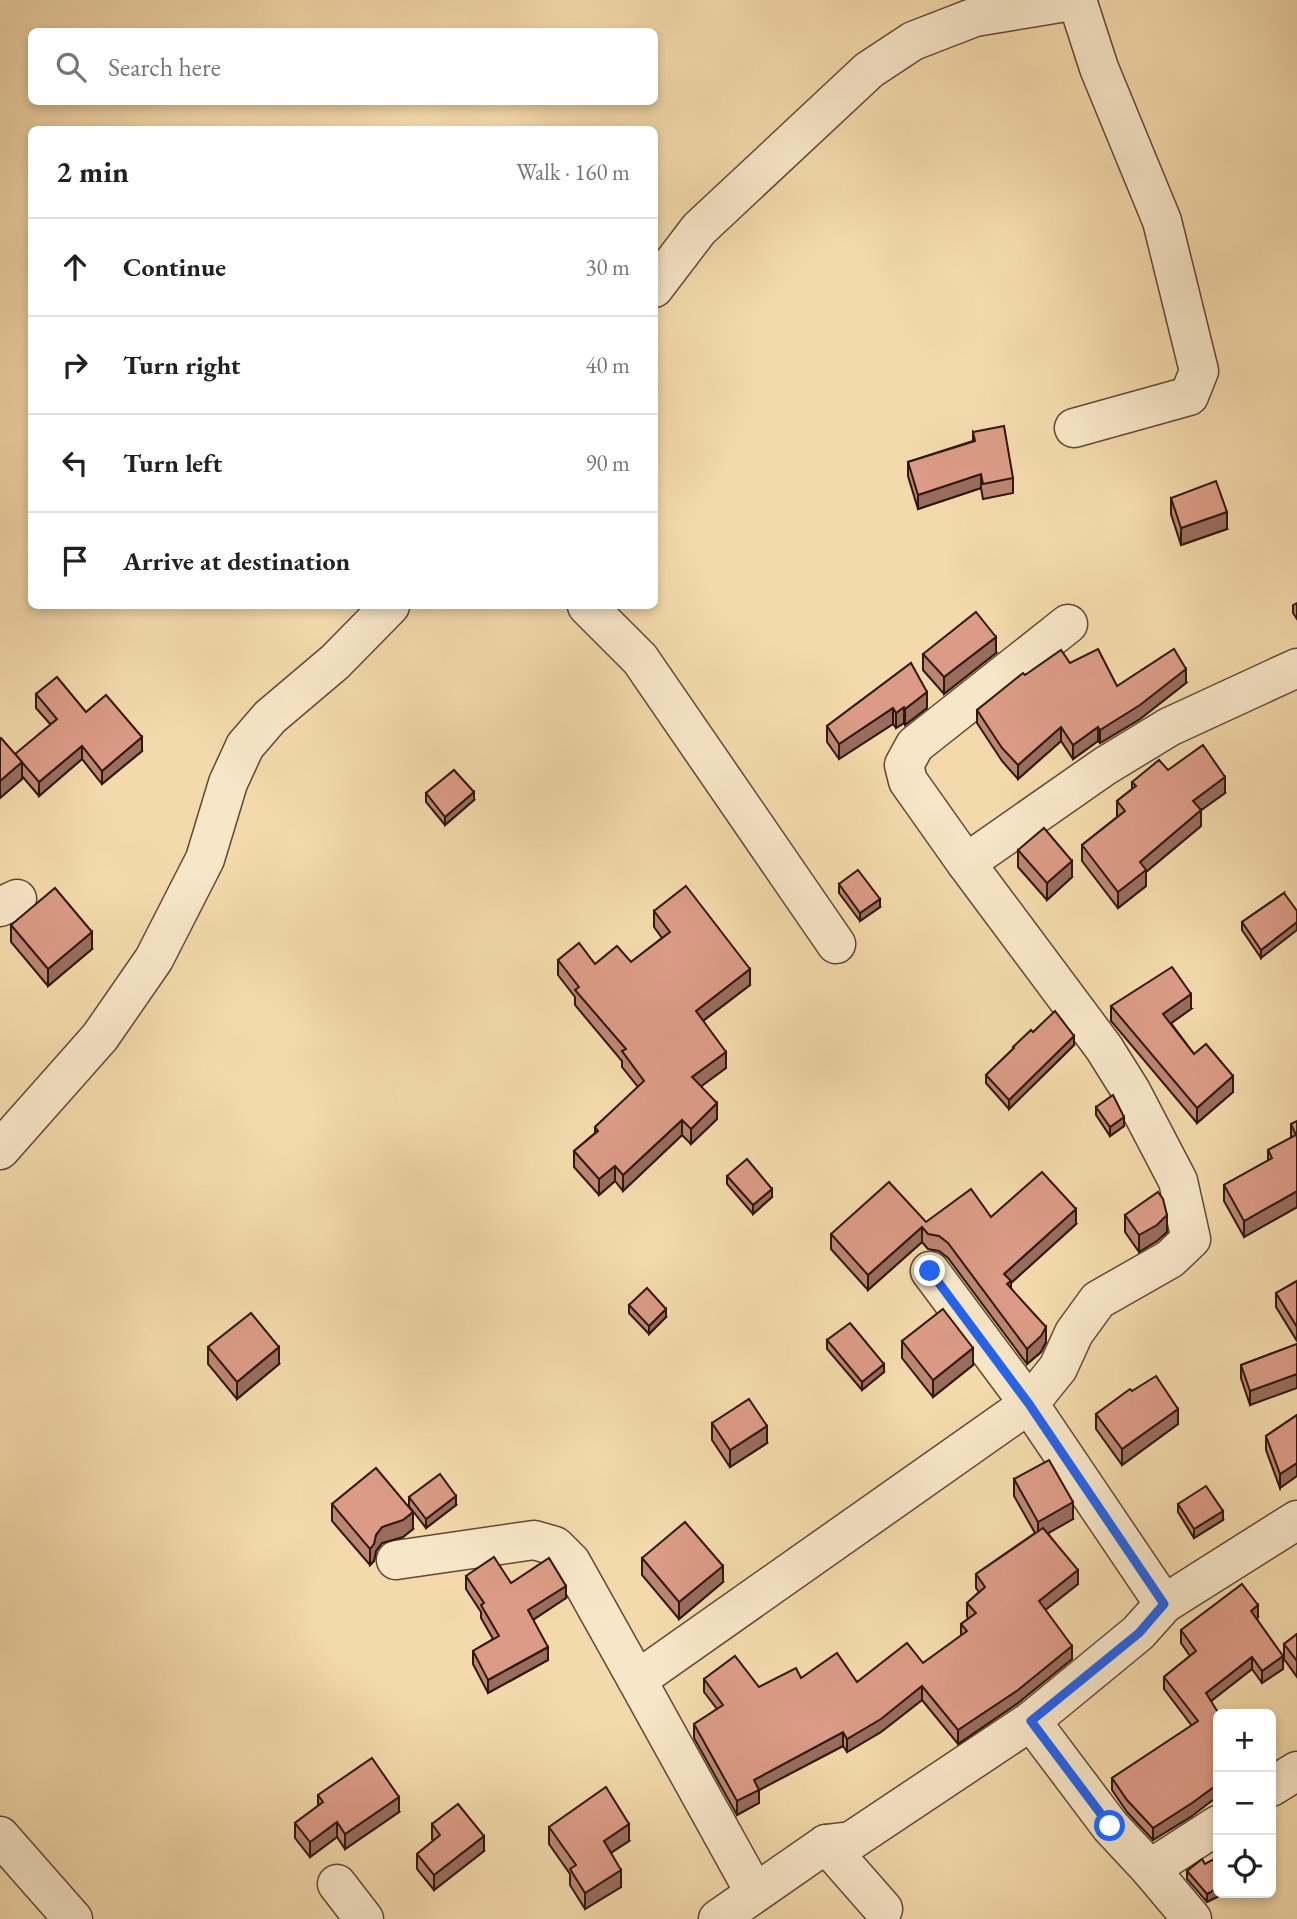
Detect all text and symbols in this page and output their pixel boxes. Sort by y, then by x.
search box [28,28,658,105]
icon: search [52,48,90,86]
text: Search here [108,50,221,84]
text: 2 min [56,152,129,191]
text: Walk · 160 m [516,157,630,187]
icon: ahead [56,248,94,286]
text: Continue [123,250,226,284]
text: 30 m [585,252,630,282]
icon: right [56,346,94,384]
text: Turn right [123,348,241,382]
text: 40 m [585,350,630,380]
icon: left [56,444,94,482]
text: Turn left [123,446,222,480]
text: 90 m [585,448,630,478]
icon: arrive [56,542,94,580]
text: Arrive at destination [123,544,350,578]
route end [914,1255,945,1286]
map controls [1213,1709,1276,1898]
button: + [1213,1709,1276,1772]
button: − [1213,1772,1276,1835]
route start [1094,1810,1125,1841]
button: locate [1213,1835,1276,1898]

